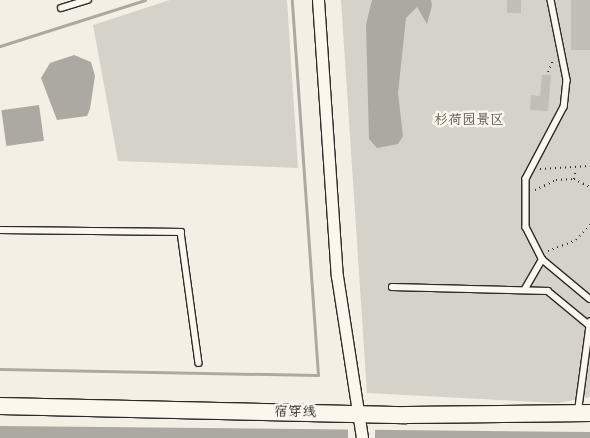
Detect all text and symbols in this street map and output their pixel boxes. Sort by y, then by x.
park label: 杉荷园景区 [434,112,504,128]
street label: 宿穿线 [274,403,316,421]

